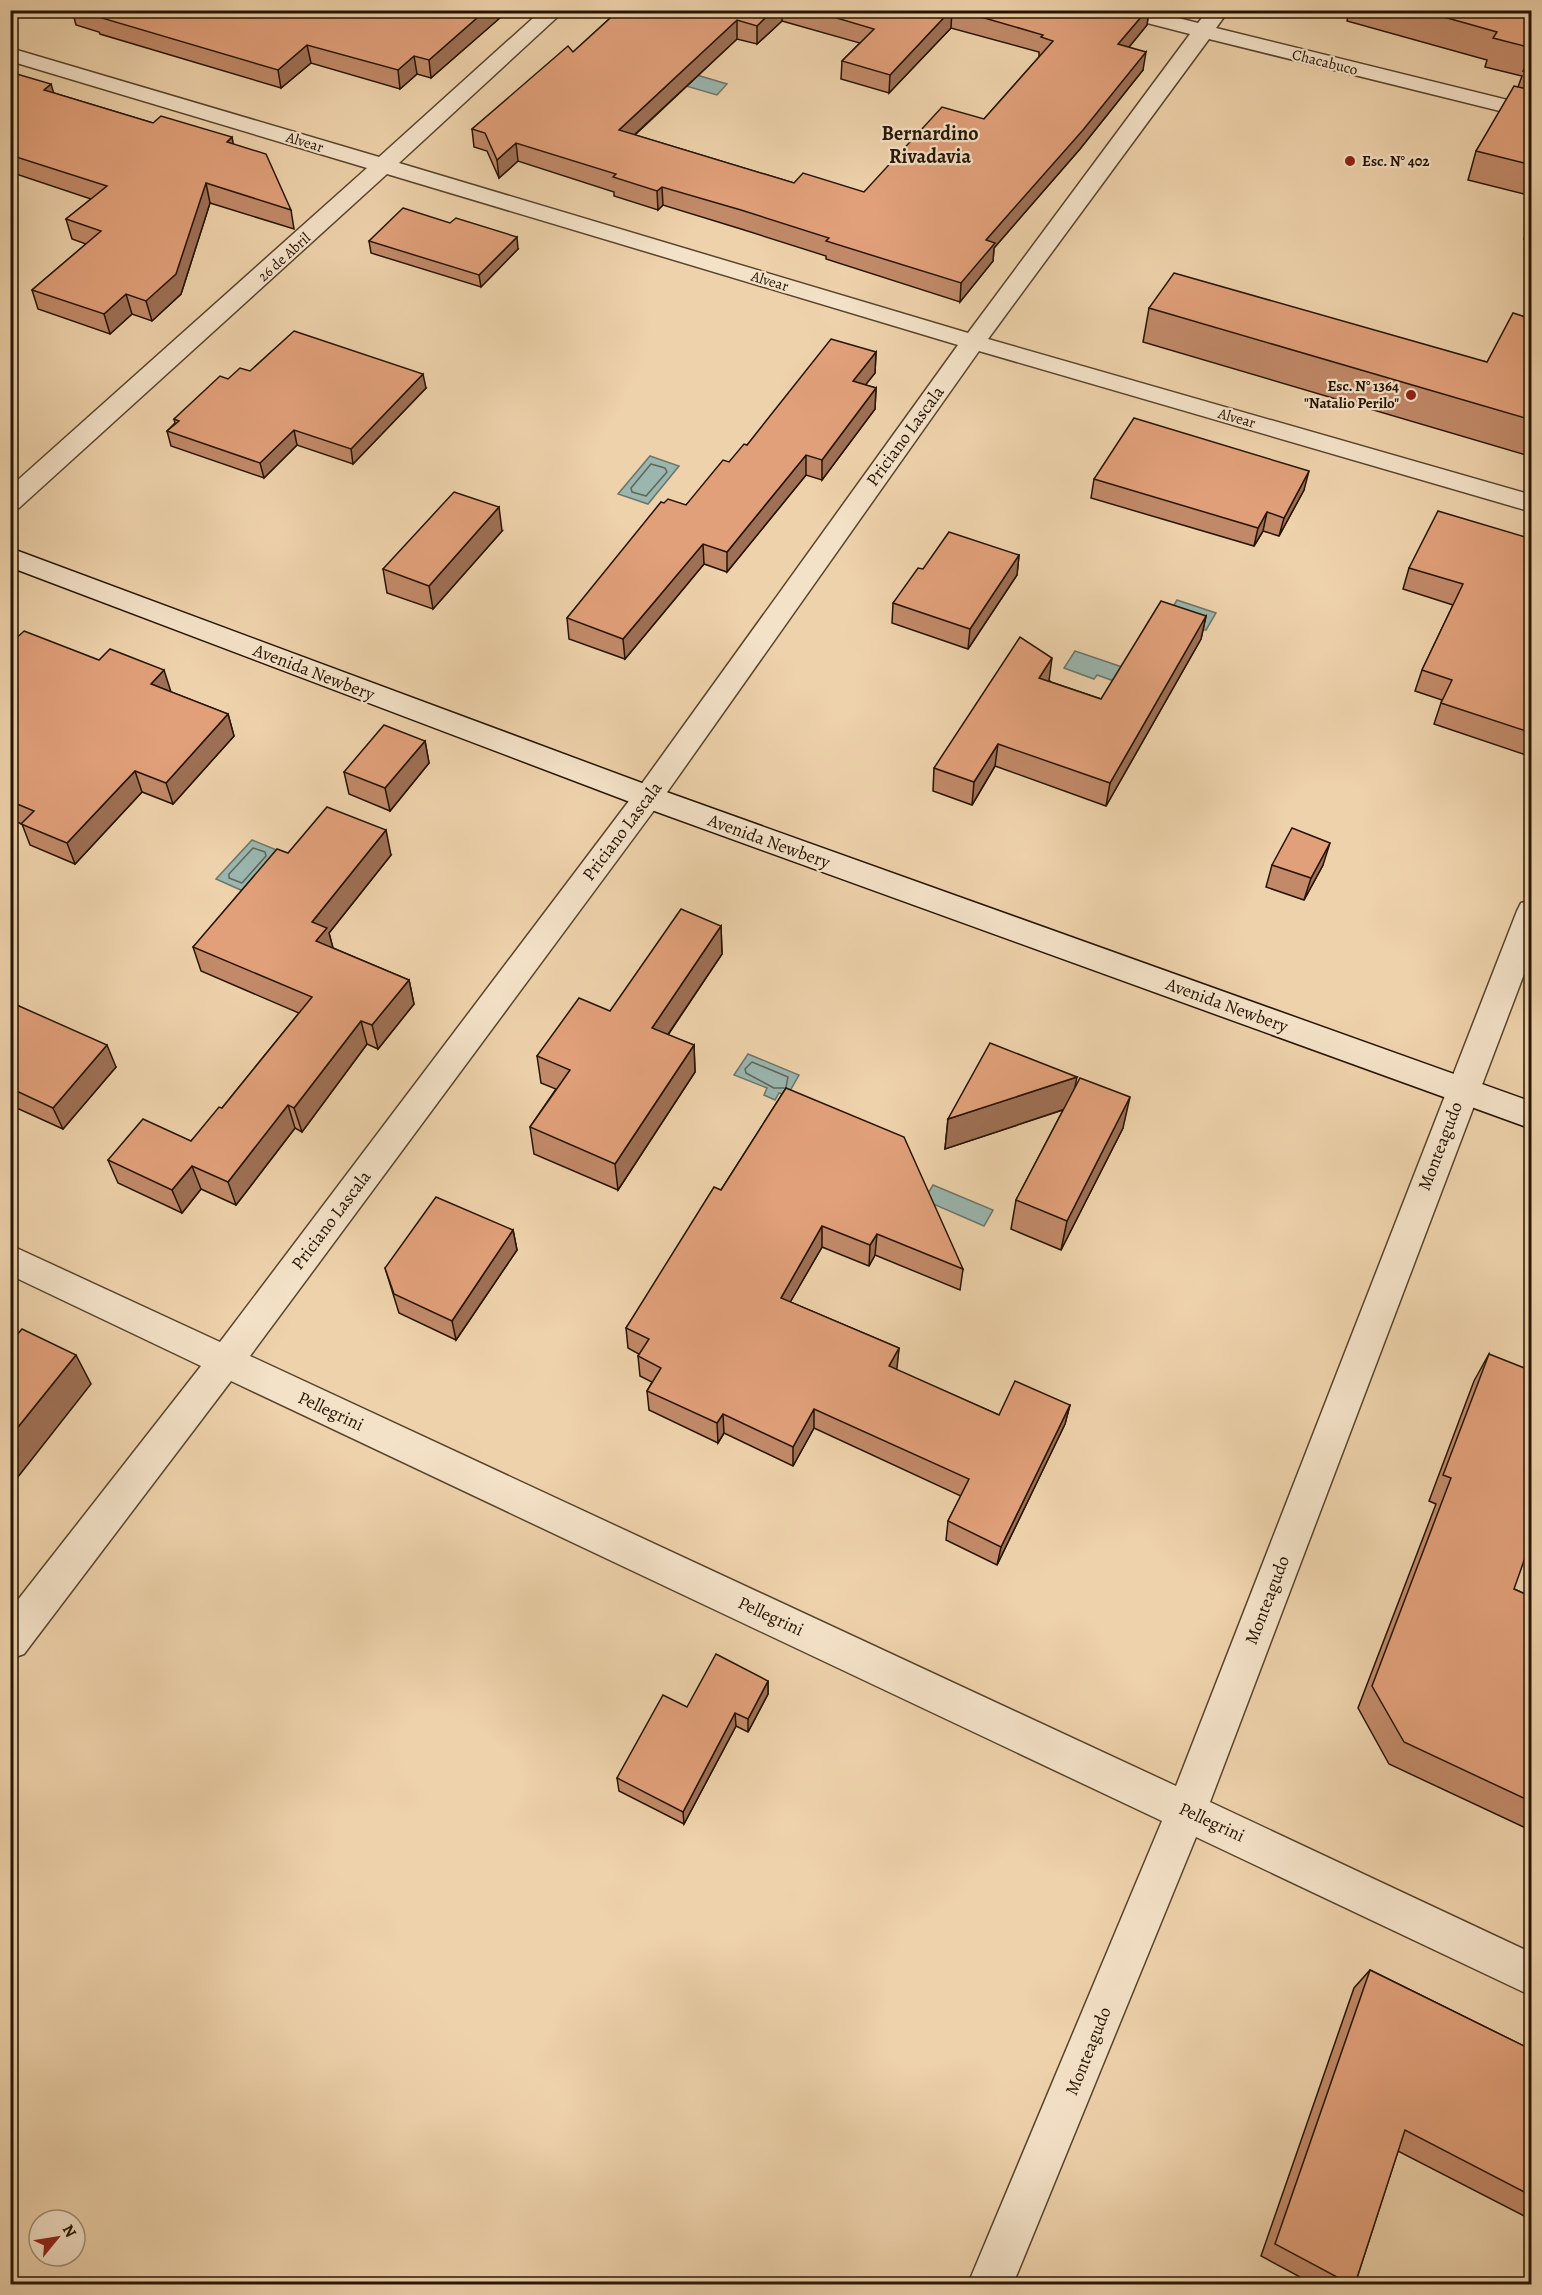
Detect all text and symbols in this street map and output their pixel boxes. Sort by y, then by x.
street label: Chacabuco [1290,44,1360,80]
district label: Bernardino Rivadavia [882,120,978,170]
street label: Alvear [283,127,326,157]
place label: Esc. N° 402 [1362,151,1430,171]
marker: Esc. N° 402 [1343,154,1357,168]
street label: 26 de Abril [253,228,315,286]
street label: Alvear [748,266,791,296]
place label: Esc. N° 1364 "Natalio Perilo" [1304,376,1399,413]
street label: Priciano Lascala [860,380,950,491]
marker: Esc. N° 1364 "Natalio Perilo" [1404,388,1418,402]
street label: Alvear [1215,403,1258,433]
street label: Avenida Newbery [249,637,379,707]
street label: Priciano Lascala [577,776,668,886]
street label: Avenida Newbery [704,807,834,875]
street label: Avenida Newbery [1162,971,1292,1039]
street label: Monteagudo [1412,1098,1468,1194]
street label: Priciano Lascala [286,1165,377,1275]
street label: Pellegrini [294,1385,368,1437]
street label: Monteagudo [1239,1552,1295,1648]
street label: Pellegrini [734,1590,808,1642]
street label: Pellegrini [1175,1796,1249,1848]
street label: Monteagudo [1059,2003,1117,2099]
north arrow [27,2208,87,2268]
text: N [57,2220,82,2242]

